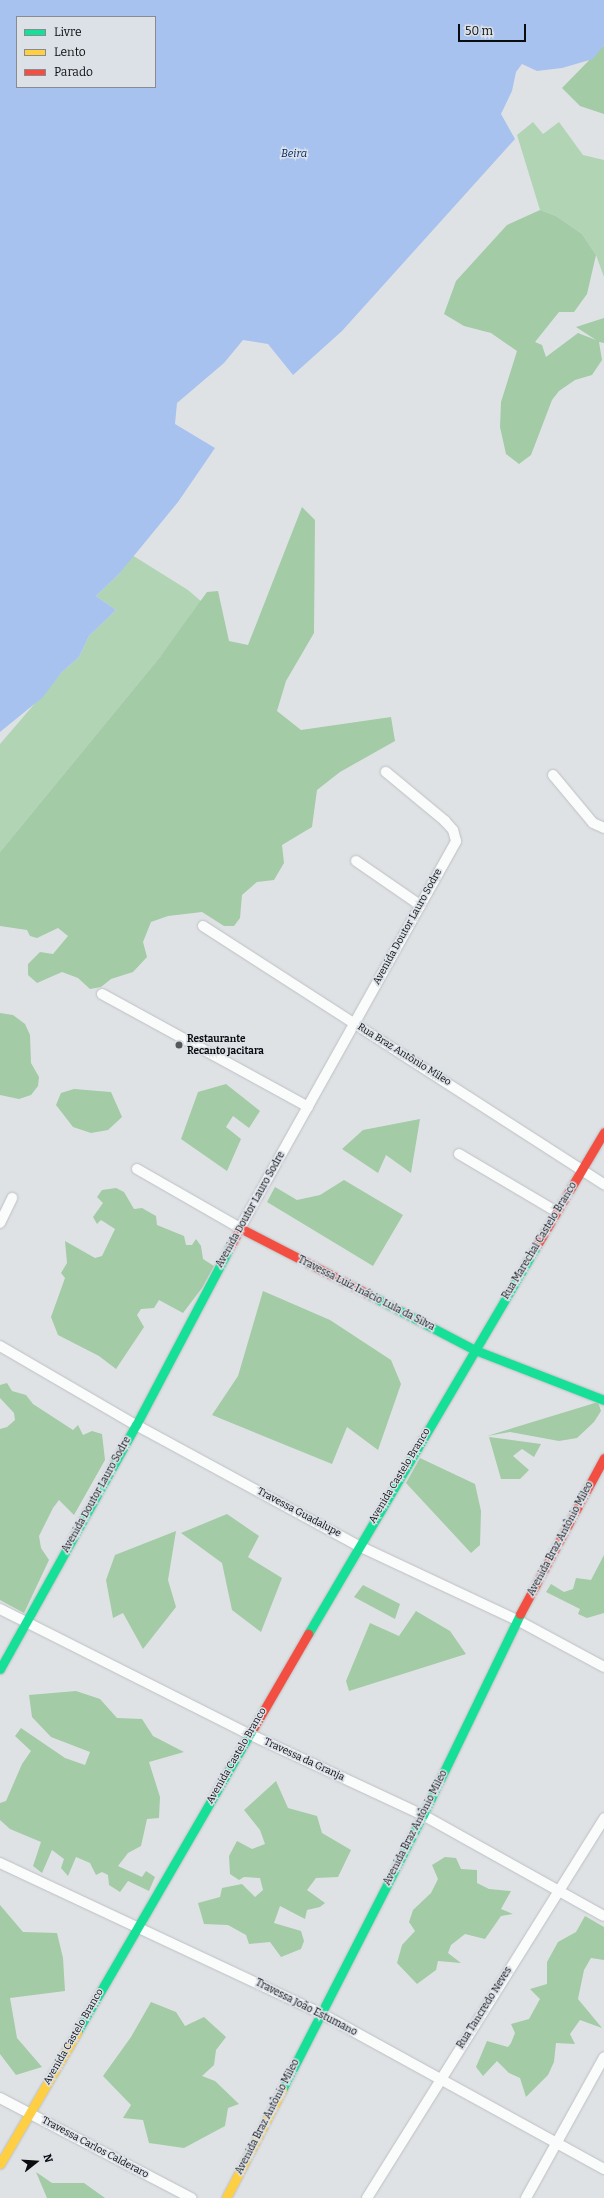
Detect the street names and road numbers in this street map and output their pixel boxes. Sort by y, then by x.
street label: Avenida Doutor Lauro Sodre [371,867,445,987]
street label: Rua Braz Antônio Mileo [355,1021,453,1089]
street label: Avenida Doutor Lauro Sodre [214,1150,288,1270]
street label: Rua Marechal Castelo Branco [500,1180,580,1302]
street label: Travessa Luiz Inácio Lula da Silva [296,1254,436,1334]
street label: Avenida Castelo Branco [367,1426,433,1526]
street label: Avenida Doutor Lauro Sodre [60,1435,134,1555]
street label: Avenida Braz Antônio Mileo [526,1480,596,1598]
street label: Travessa Guadalupe [255,1486,343,1540]
street label: Avenida Castelo Branco [205,1706,269,1806]
street label: Travessa da Granja [262,1736,346,1784]
street label: Avenida Braz Antônio Mileo [382,1768,450,1888]
street label: Rua Tancredo Neves [455,1965,515,2051]
street label: Travessa João Estumano [253,1977,359,2039]
street label: Avenida Castelo Branco [42,1987,106,2087]
street label: Avenida Braz Antônio Mileo [234,2057,302,2177]
street label: Travessa Carlos Calderaro [39,2115,151,2181]

